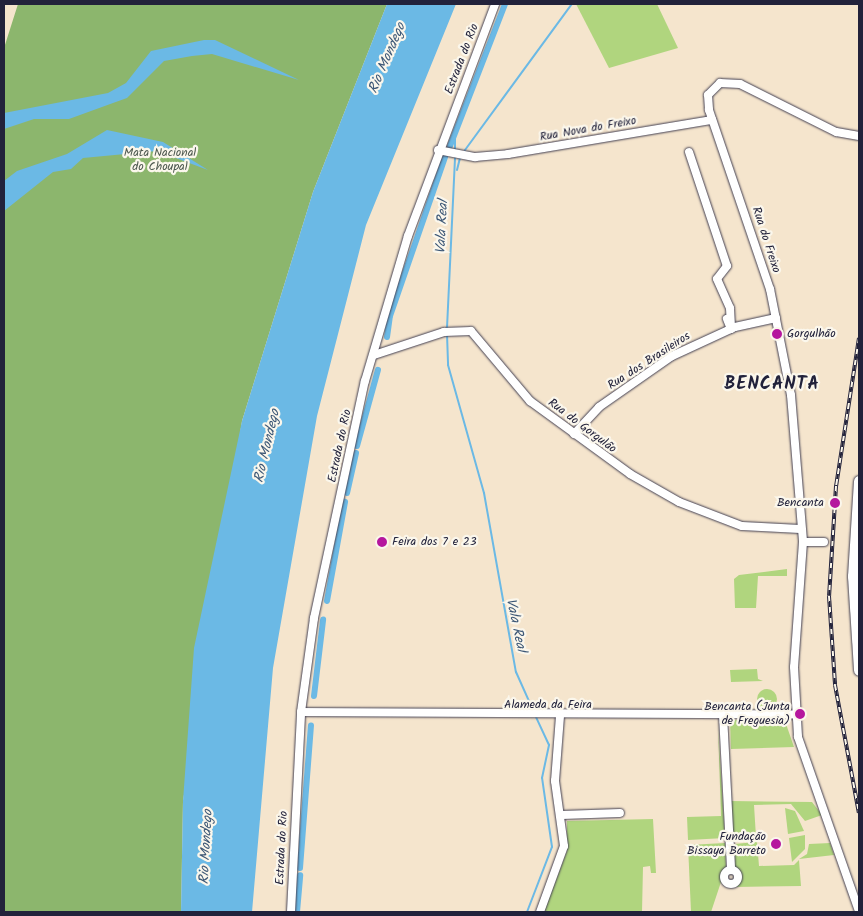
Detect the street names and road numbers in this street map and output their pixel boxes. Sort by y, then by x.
street label: Estrada do Rio [442,22,482,96]
street label: Rua Nova do Freixo [539,113,637,145]
street label: Rua do Freixo [749,205,783,275]
street label: Rua dos Brasileiros [605,329,693,393]
street label: Rua do Gorgulão [545,396,619,456]
street label: Estrada do Rio [325,408,355,484]
street label: Alameda da Feira [504,698,592,712]
street label: Estrada do Rio [273,811,291,885]

